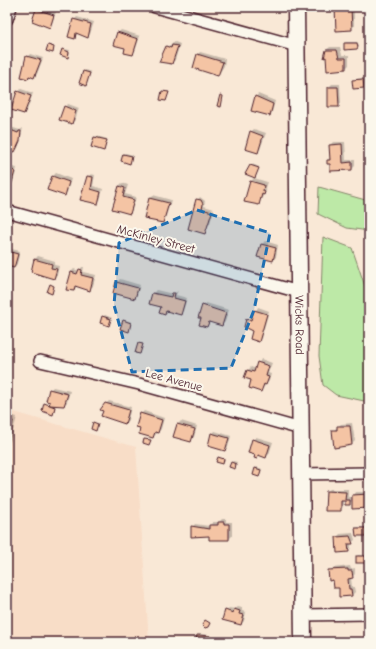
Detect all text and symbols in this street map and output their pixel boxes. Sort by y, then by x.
street label: McKinley Street [116,222,197,256]
street label: Wicks Road [292,295,307,355]
street label: Lee Avenue [144,366,204,394]

